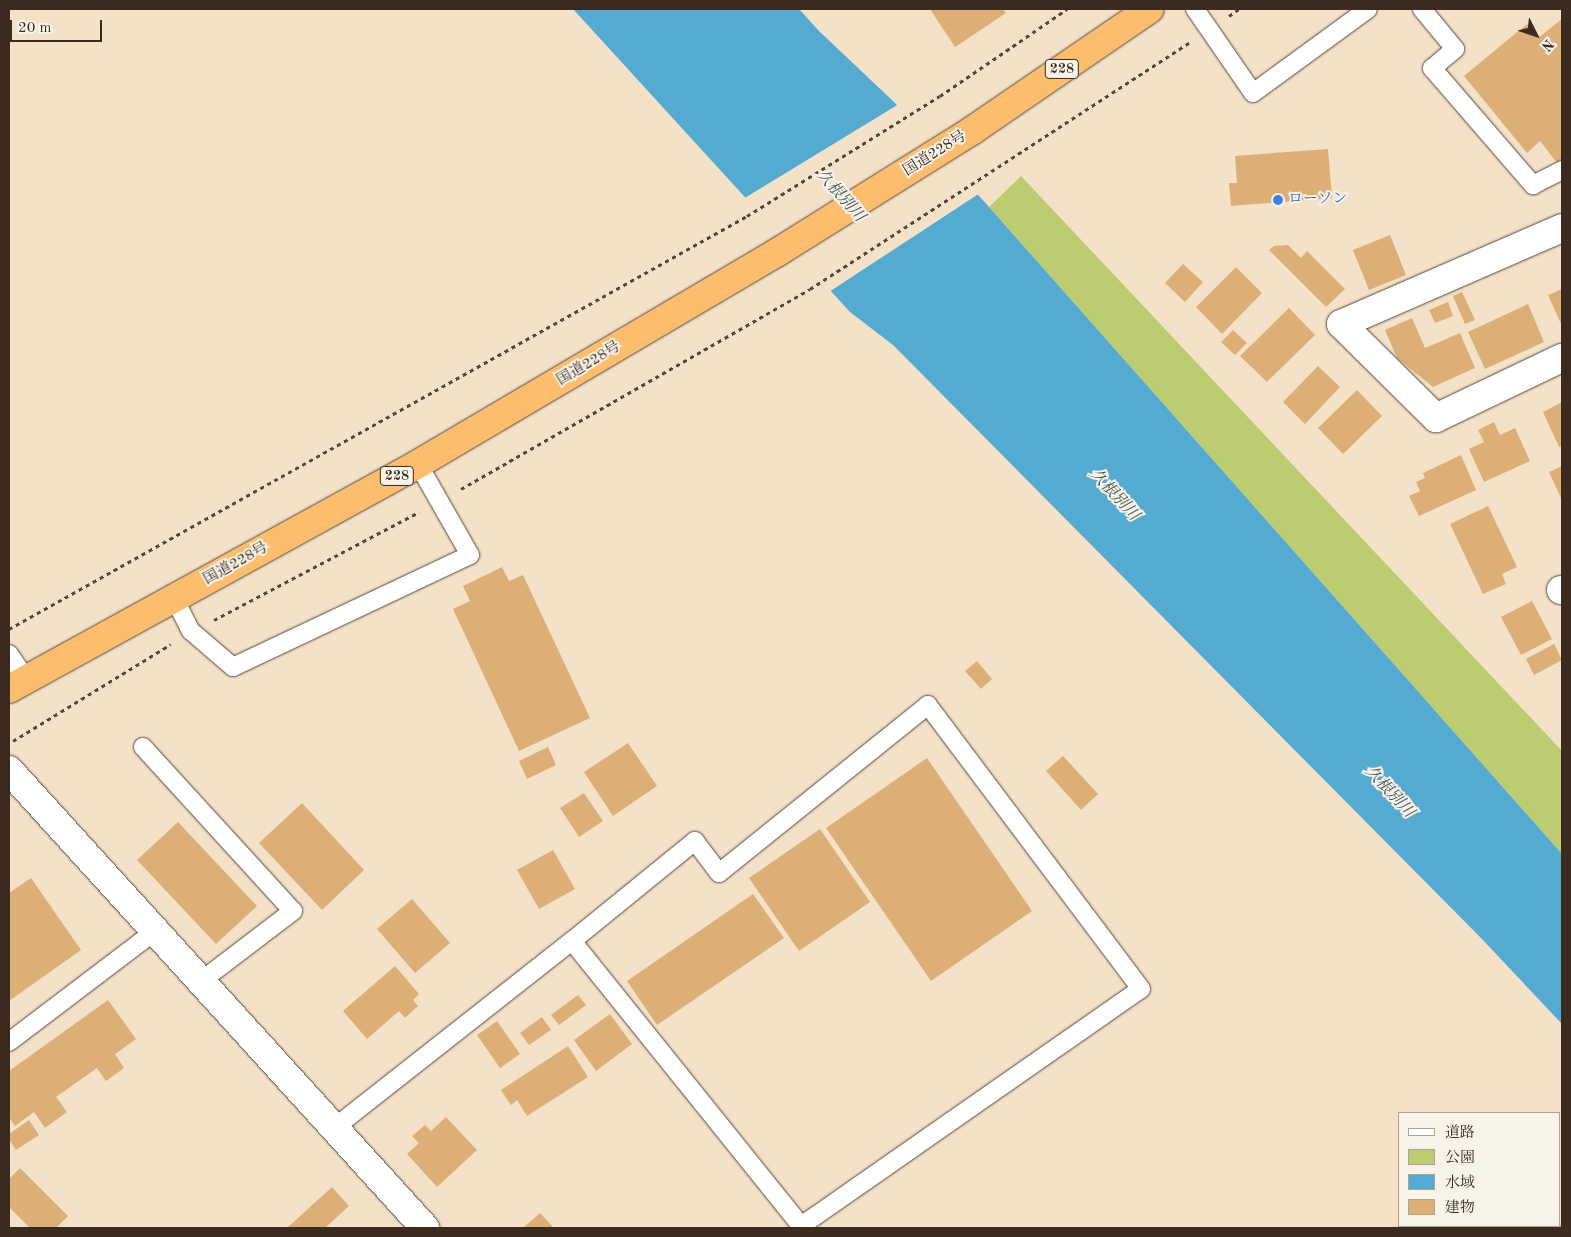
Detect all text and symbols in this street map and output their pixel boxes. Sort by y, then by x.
scale bar [12,10,105,42]
north arrow [1511,10,1561,60]
text: 20 m [18,21,52,36]
text: N [1539,36,1556,53]
road number: 228 [1044,58,1080,80]
street label: 国道228号 [900,128,970,180]
water label: 久根別川 [811,166,869,226]
place label: ローソン [1288,191,1348,209]
marker: ローソン [1272,194,1284,206]
street label: 国道228号 [554,338,624,390]
road number: 228 [380,464,414,488]
water label: 久根別川 [1085,465,1143,525]
street label: 国道228号 [201,539,271,589]
water label: 久根別川 [1360,762,1418,822]
legend [1398,1112,1561,1227]
text: 道路 [1445,1126,1475,1141]
text: 公園 [1445,1151,1475,1166]
text: 水域 [1445,1176,1475,1191]
text: 建物 [1445,1201,1475,1216]

